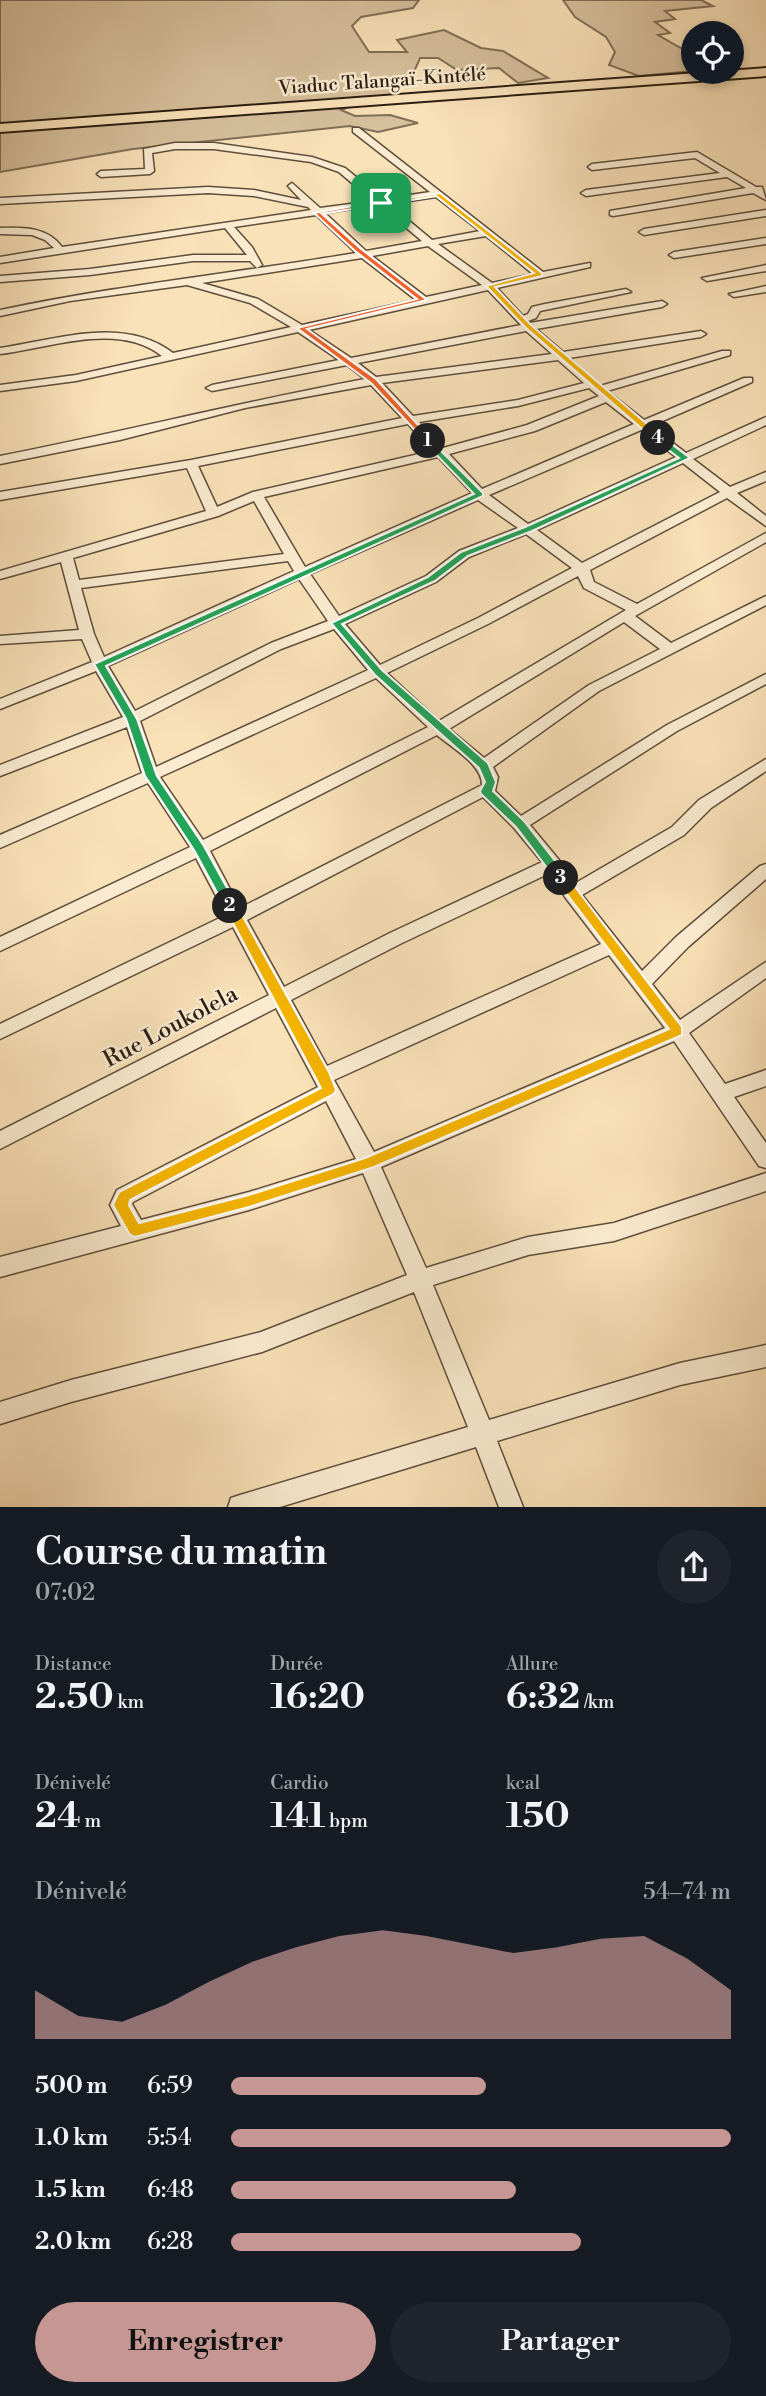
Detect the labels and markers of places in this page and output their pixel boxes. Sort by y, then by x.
pin [351,173,411,233]
pin: 4 [640,420,676,456]
pin: 1 [410,424,446,458]
pin: 3 [544,860,578,896]
pin: 2 [212,888,247,923]

